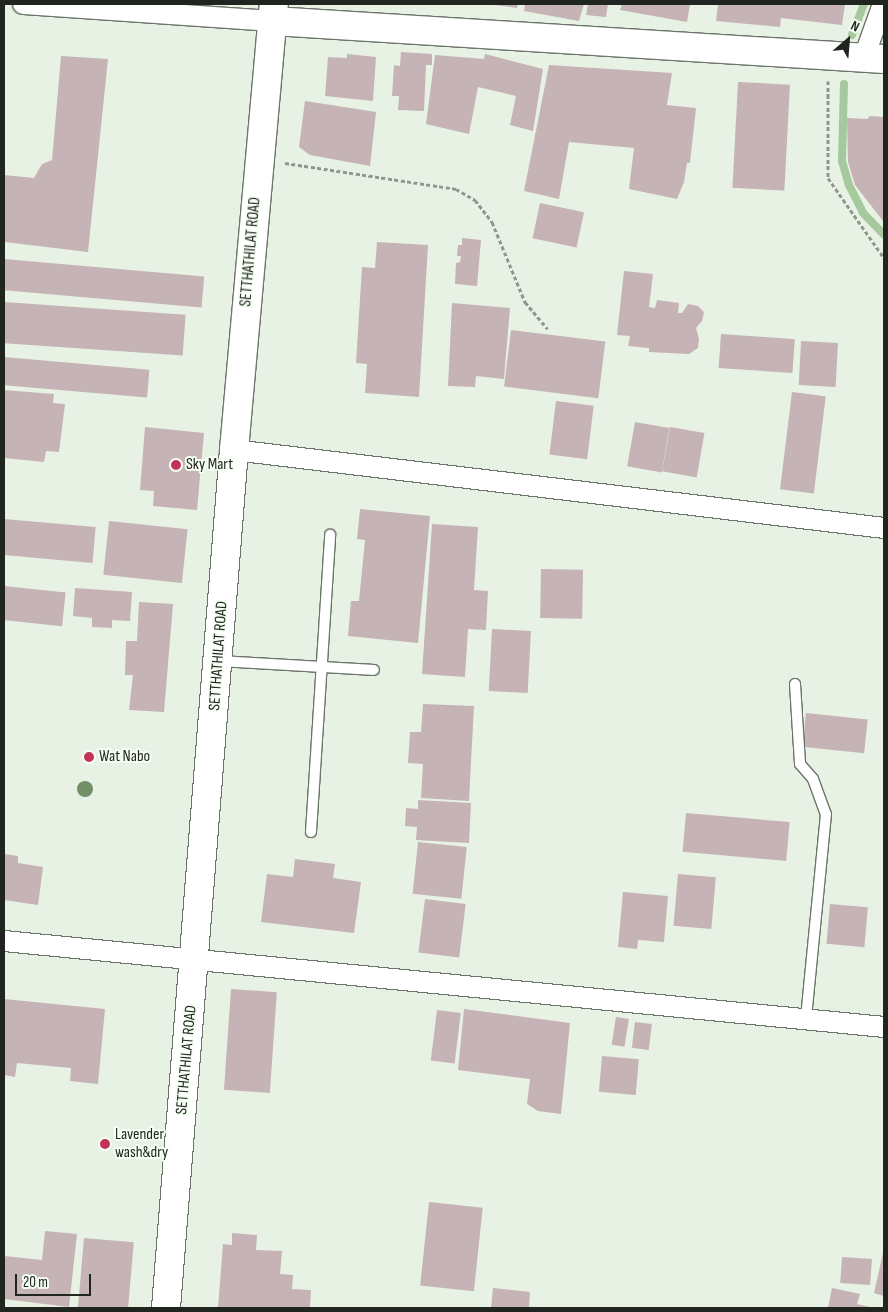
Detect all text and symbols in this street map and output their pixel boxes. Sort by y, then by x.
north arrow [823,15,873,65]
text: N [848,17,862,35]
street label: SETTHATHILAT ROAD [237,196,265,308]
place label: Sky Mart [186,455,233,475]
marker: Sky Mart [170,459,182,471]
street label: SETTHATHILAT ROAD [206,601,232,711]
place label: Wat Nabo [99,747,150,767]
marker: Wat Nabo [83,751,95,763]
street label: SETTHATHILAT ROAD [173,1004,201,1116]
place label: Lavender wash&dry [115,1125,168,1163]
marker: Lavender wash&dry [99,1138,111,1150]
scale bar [18,1264,94,1296]
text: 20 m [23,1273,48,1292]

